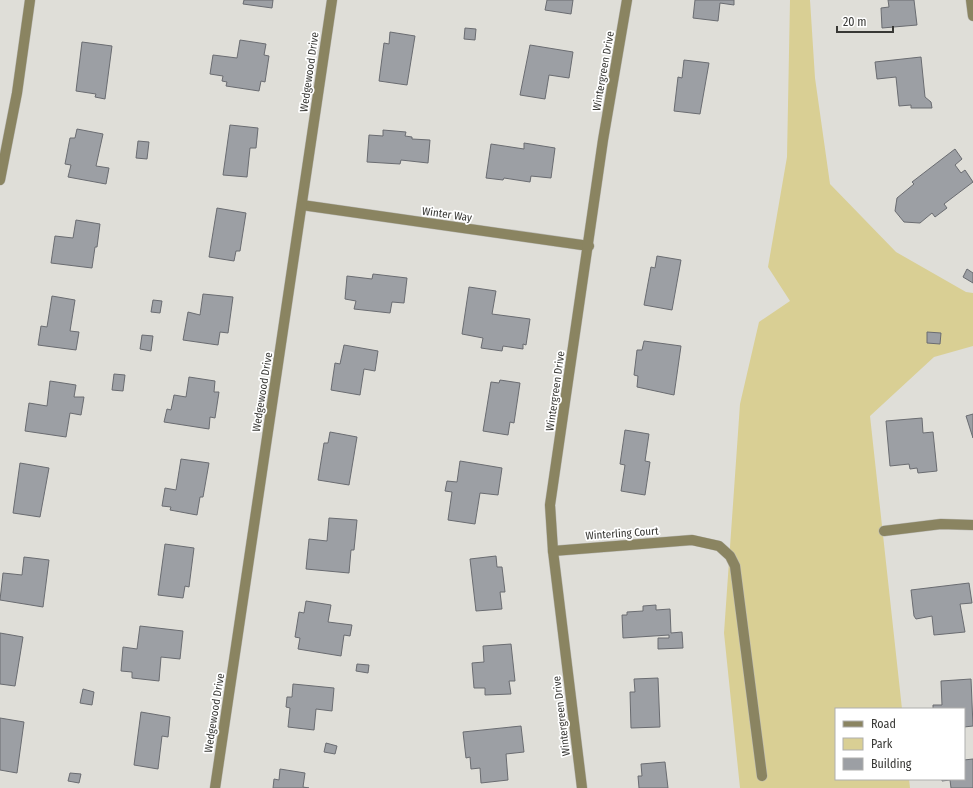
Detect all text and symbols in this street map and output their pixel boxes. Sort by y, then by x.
scale bar [837,8,893,34]
text: 20 m [843,15,867,29]
street label: Wintergreen Drive [590,30,617,112]
street label: Wedgewood Drive [297,31,322,113]
street label: Winter Way [421,205,473,224]
street label: Wintergreen Drive [543,350,568,432]
street label: Wedgewood Drive [250,351,275,433]
street label: Winterling Court [585,524,659,543]
street label: Wedgewood Drive [202,672,227,754]
street label: Wintergreen Drive [550,675,573,757]
legend [835,708,965,780]
text: Road [871,717,896,731]
text: Park [871,737,893,751]
text: Building [871,757,912,771]

